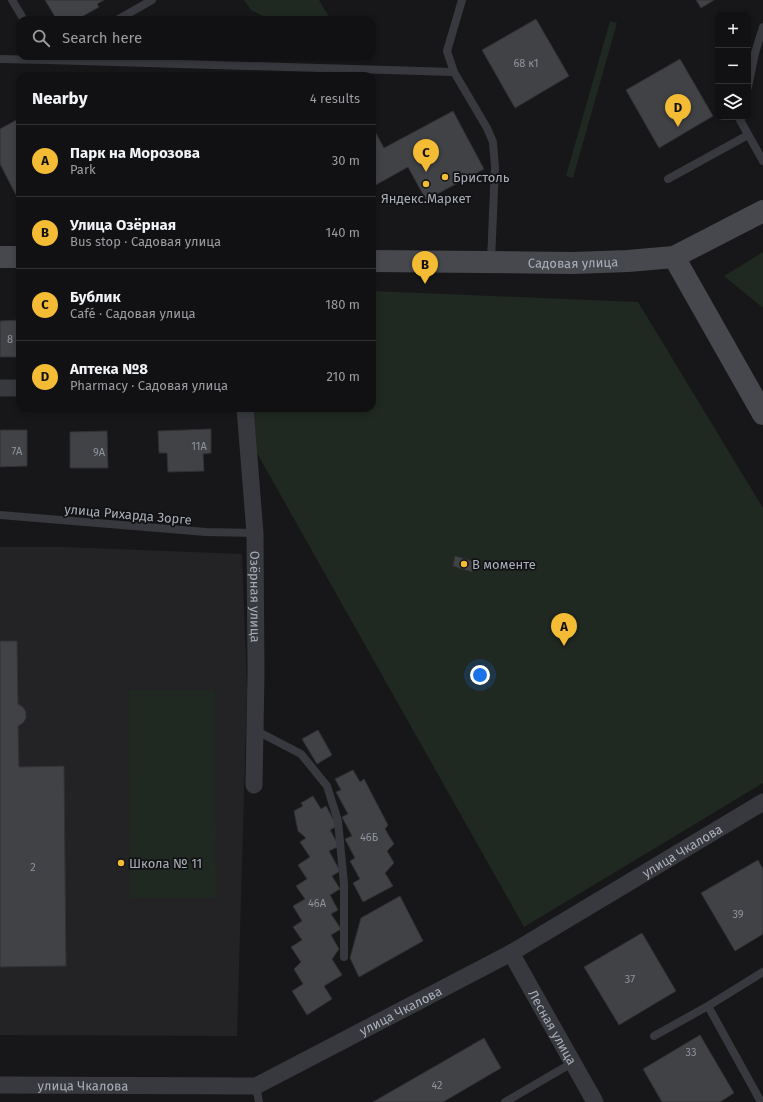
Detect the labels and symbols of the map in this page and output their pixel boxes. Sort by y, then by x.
house number: 68 к1 [513,57,539,70]
pin: D [665,94,691,127]
pin: C [413,139,439,172]
place label: Бристоль [453,170,510,185]
marker: Бристоль [440,172,450,182]
marker: Яндекс.Маркет [421,179,431,189]
place label: Яндекс.Маркет [381,191,471,206]
pin: B [412,251,438,284]
street label: Садовая улица [528,254,618,271]
house number: 8 [7,333,13,346]
house number: 11А [191,440,208,453]
house number: 7А [12,445,23,458]
house number: 9А [93,446,106,459]
street label: улица Рихарда Зорге [64,501,192,528]
street label: Озёрная улица [247,551,263,643]
place label: В моменте [472,557,536,572]
marker: В моменте [459,559,469,569]
pin: A [551,613,577,646]
your location [470,665,490,685]
street label: улица Чкалова [640,821,725,881]
house number: 46Б [360,831,379,844]
place label: Школа № 11 [129,856,202,871]
marker: Школа № 11 [116,858,126,868]
house number: 2 [30,861,36,874]
house number: 46А [308,897,327,910]
house number: 39 [732,908,744,921]
house number: 37 [625,973,635,986]
street label: улица Чкалова [357,983,444,1039]
street label: Лесная улица [525,987,579,1067]
house number: 33 [686,1046,696,1059]
street label: улица Чкалова [38,1078,128,1094]
house number: 42 [431,1079,443,1092]

